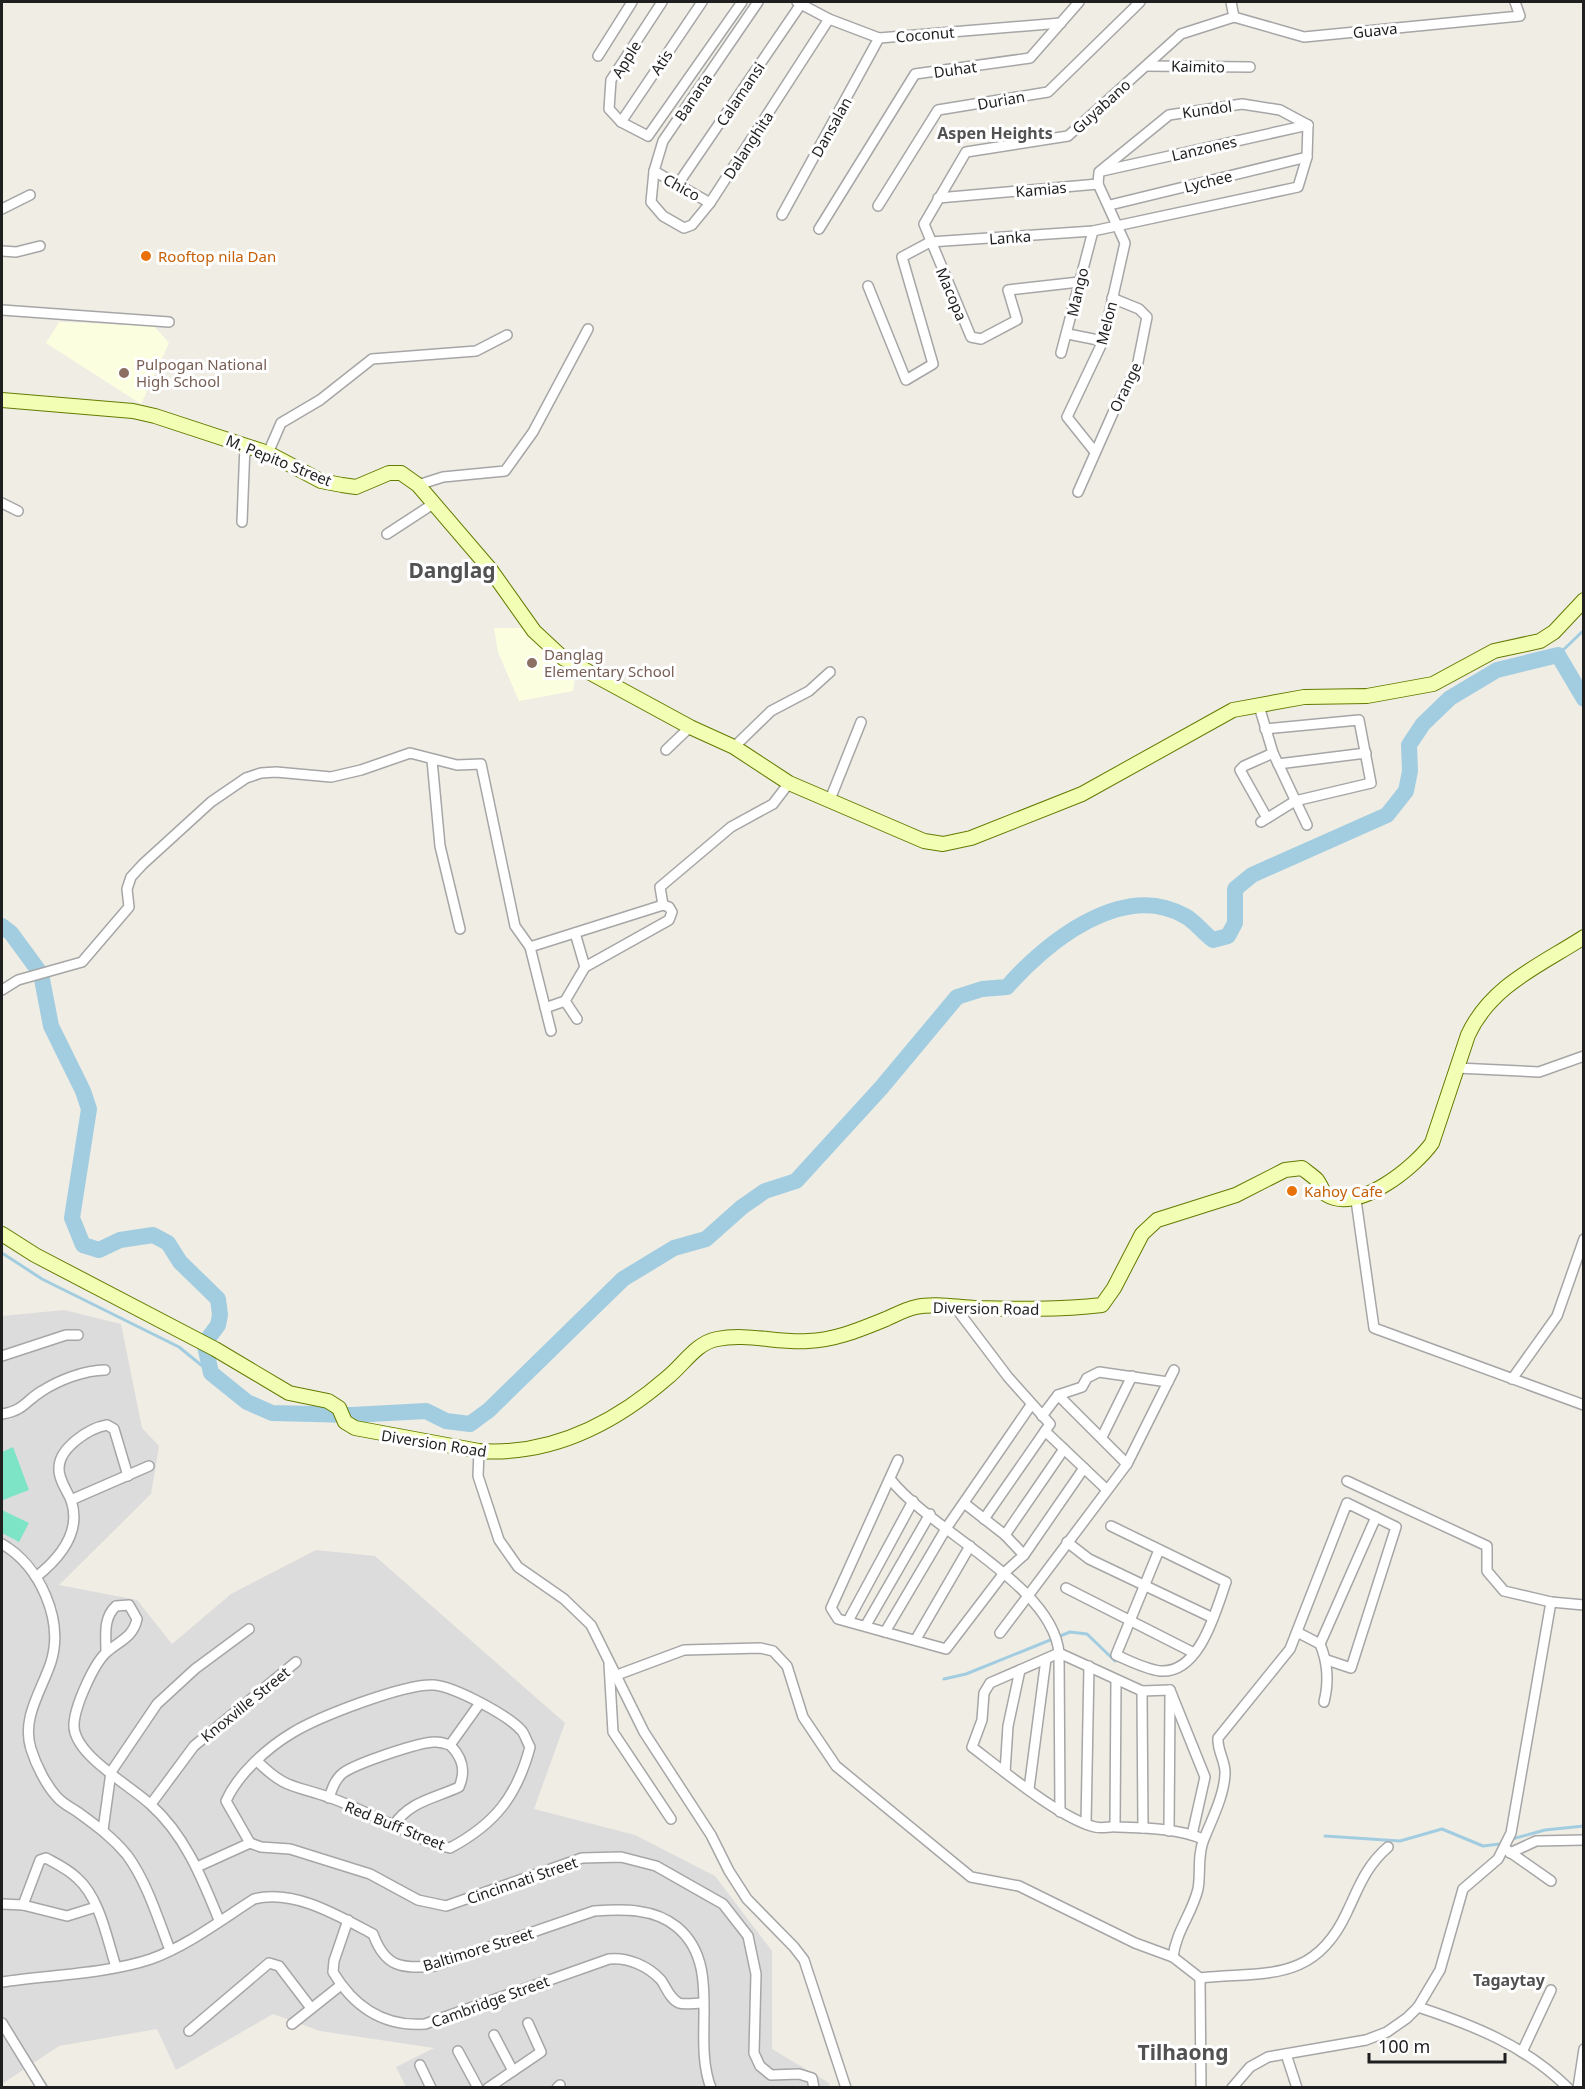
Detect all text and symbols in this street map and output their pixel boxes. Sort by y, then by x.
street label: Guava [1352,18,1398,42]
street label: Coconut [895,21,956,47]
street label: Apple [607,37,645,81]
street label: Atis [645,46,677,78]
street label: Duhat [932,56,978,82]
street label: Kaimito [1171,56,1225,76]
street label: Calamansi [711,58,769,130]
street label: Banana [670,69,716,125]
street label: Guyabano [1067,74,1135,138]
street label: Durian [976,86,1026,114]
street label: Dansalan [806,93,856,161]
street label: Kundol [1181,96,1233,122]
street label: Dalanghita [719,107,777,183]
district label: Aspen Heights [937,122,1053,144]
street label: Lanzones [1169,131,1239,165]
street label: Lychee [1182,165,1234,197]
street label: Chico [660,169,704,205]
street label: Kamias [1015,177,1067,201]
street label: Lanka [988,226,1032,248]
place label: Rooftop nila Dan [158,246,276,266]
marker: Rooftop nila Dan [139,249,153,263]
street label: Macopa [932,264,972,324]
street label: Mango [1062,266,1092,318]
street label: Melon [1091,299,1121,347]
place label: Pulpogan National High School [136,354,267,391]
street label: Orange [1104,359,1146,415]
marker: Pulpogan National High School [117,366,131,380]
street label: M. Pepito Street [223,430,335,491]
district label: Danglag [409,556,495,584]
place label: Danglag Elementary School [544,644,675,681]
marker: Danglag Elementary School [525,656,539,670]
place label: Kahoy Cafe [1304,1181,1383,1201]
marker: Kahoy Cafe [1285,1184,1299,1198]
street label: Diversion Road [933,1297,1039,1319]
street label: Diversion Road [380,1425,488,1461]
street label: Knoxville Street [196,1662,294,1746]
street label: Red Buff Street [342,1796,448,1854]
street label: Cincinnati Street [464,1852,581,1908]
street label: Baltimore Street [420,1923,536,1975]
district label: Tagaytay [1473,1969,1546,1991]
street label: Cambridge Street [428,1970,552,2032]
scale bar [1369,2026,1506,2064]
text: 100 m [1378,2034,1430,2058]
district label: Tilhaong [1138,2038,1228,2066]

